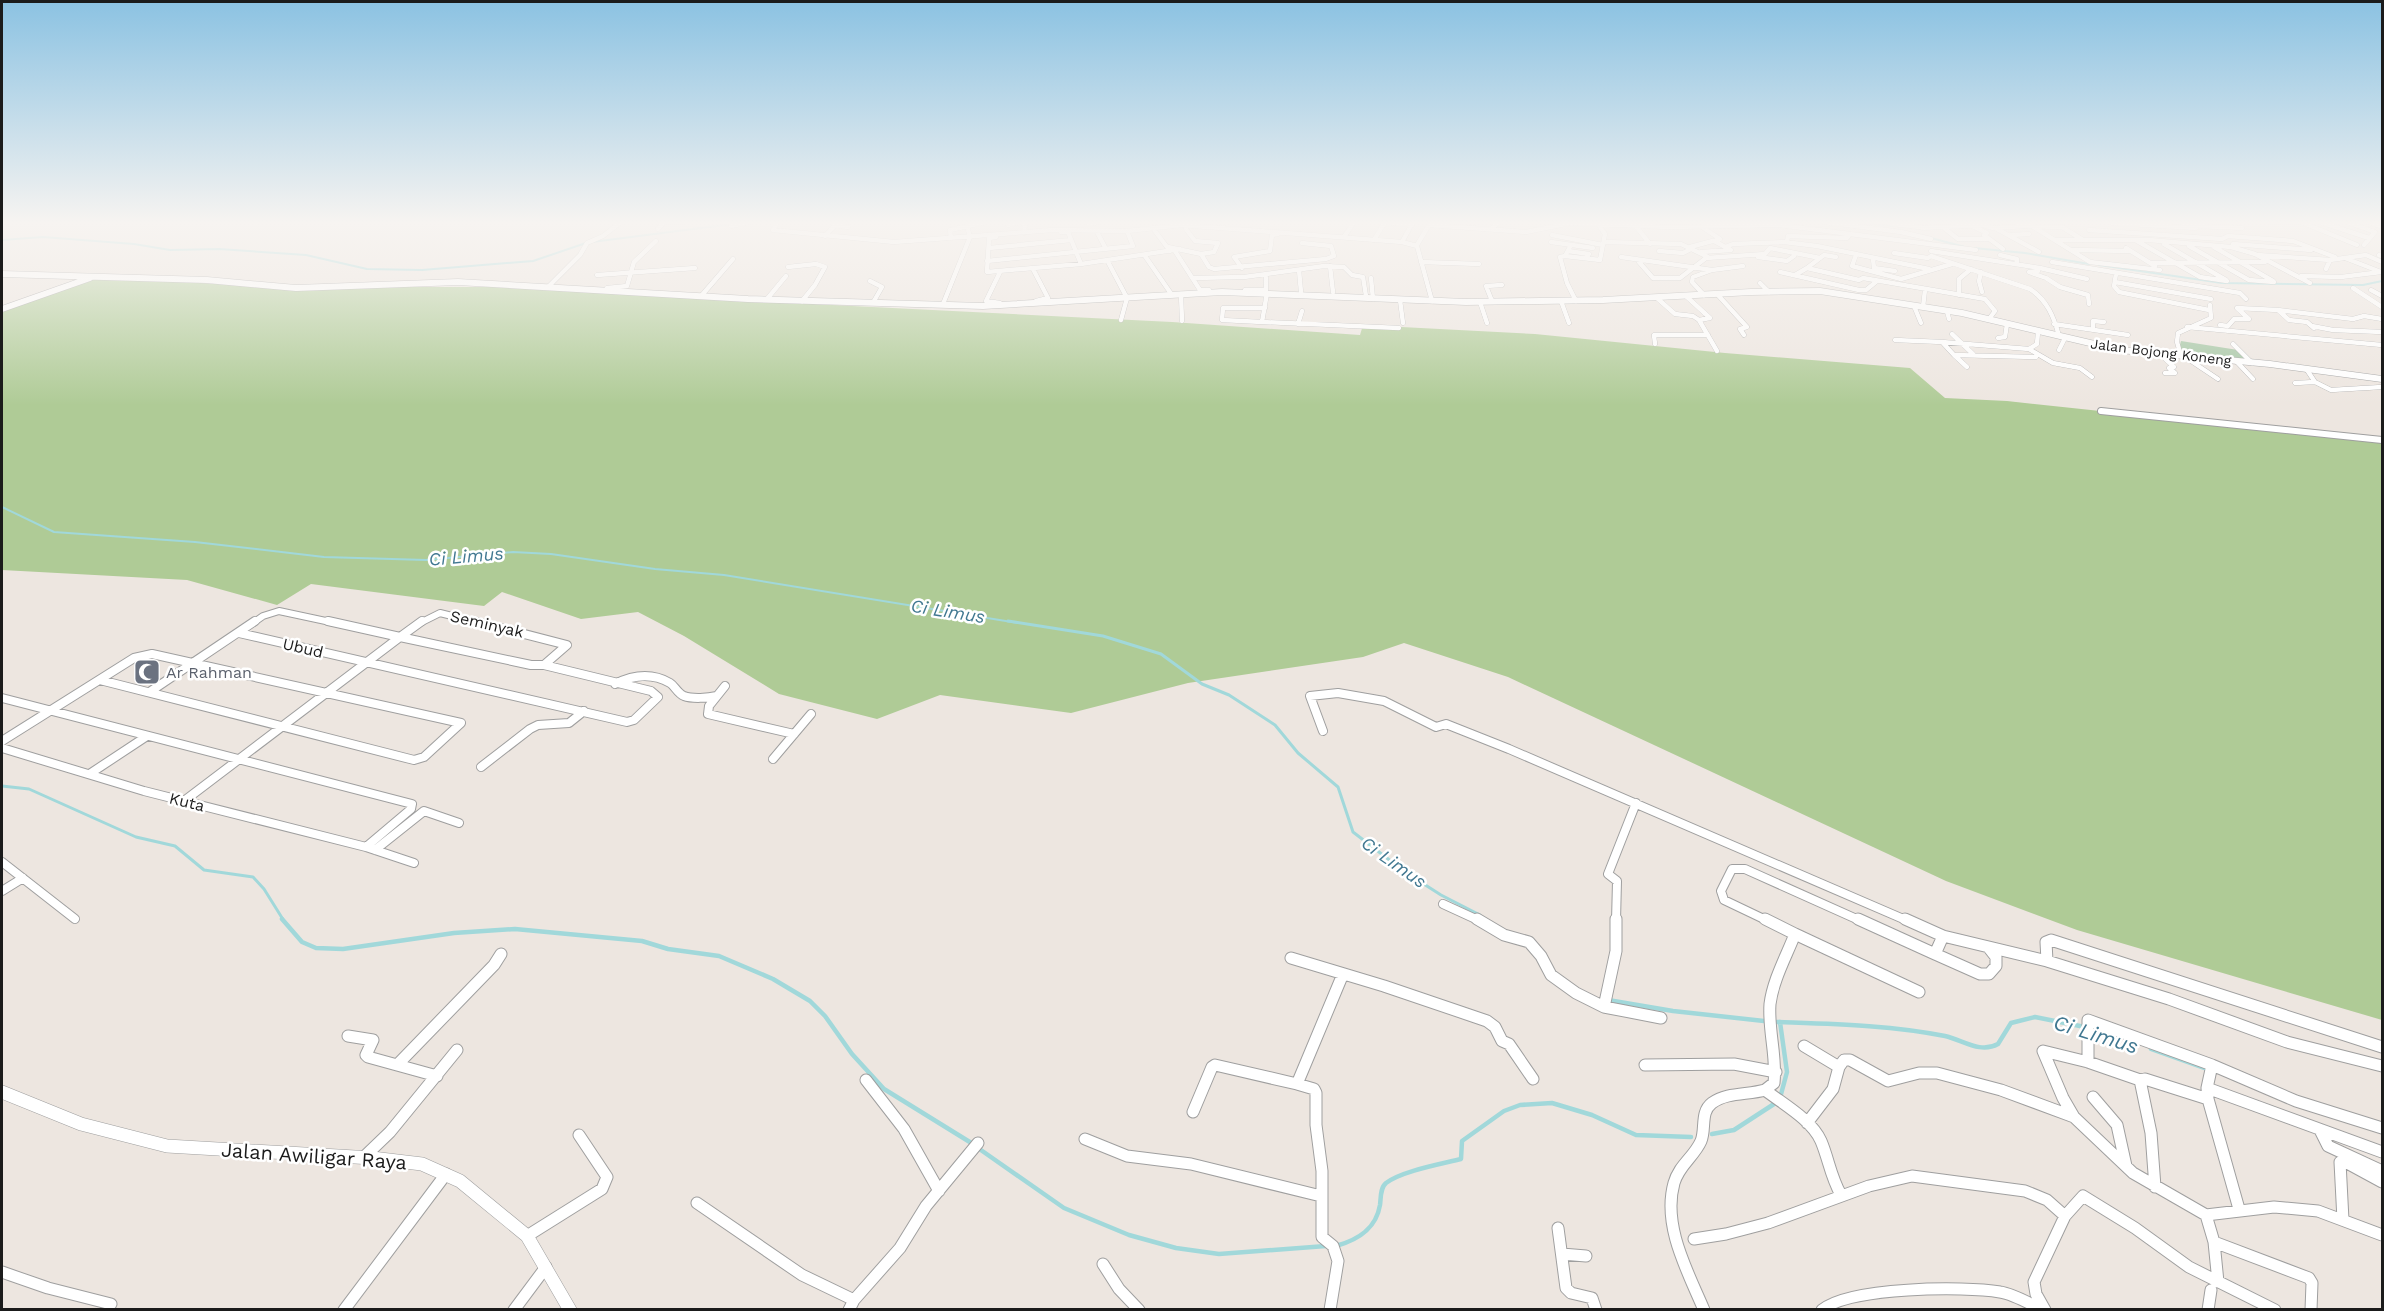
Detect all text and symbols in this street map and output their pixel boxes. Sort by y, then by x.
street label: Jalan Bojong Koneng [2090,335,2233,369]
water label: Ci Limus [428,542,504,570]
water label: Ci Limus [909,595,987,627]
street label: Seminyak [448,606,526,642]
street label: Ubud [281,634,325,662]
mosque icon: Ar Rahman [132,657,162,687]
place label: Ar Rahman [166,663,252,682]
street label: Kuta [167,788,207,816]
water label: Ci Limus [1357,832,1431,892]
water label: Ci Limus [2051,1009,2142,1059]
street label: Jalan Awiligar Raya [220,1138,408,1174]

